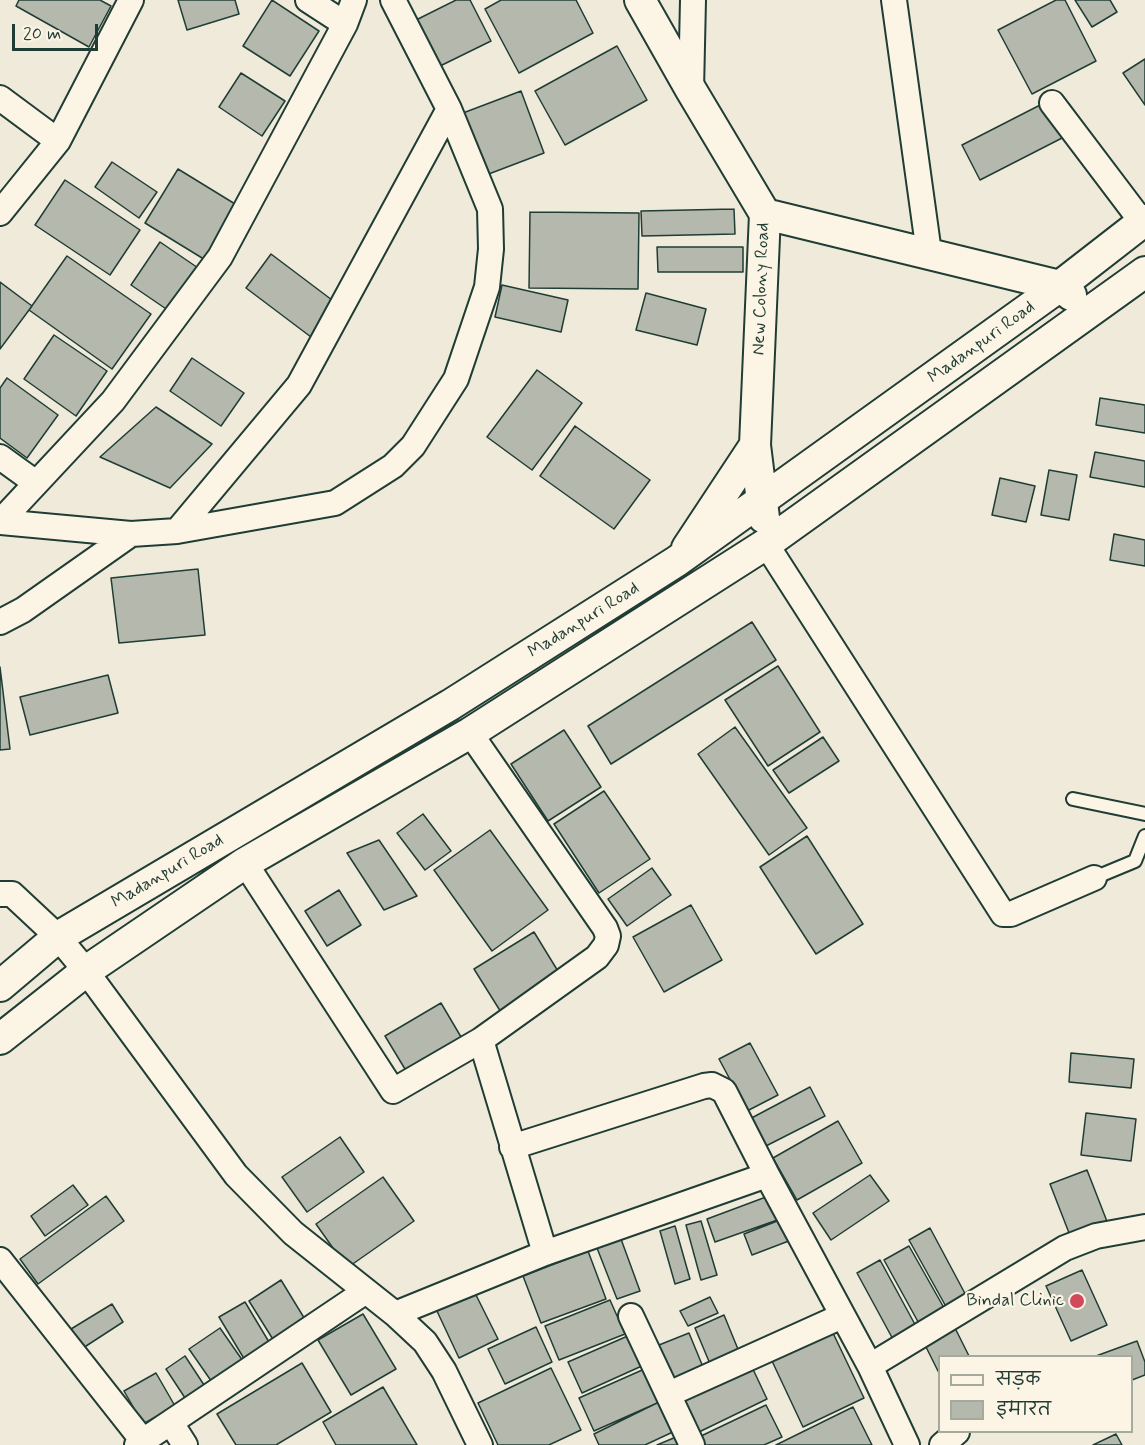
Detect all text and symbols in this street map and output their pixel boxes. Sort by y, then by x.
scale bar [15,12,100,50]
text: 20 m [23,22,61,46]
street label: New Colony Road [749,222,775,356]
street label: Madanpuri Road [924,297,1040,389]
street label: Madanpuri Road [524,578,644,664]
street label: Madanpuri Road [108,830,228,914]
place label: Bindal Clinic [966,1290,1064,1312]
marker: Bindal Clinic [1068,1292,1086,1310]
legend [938,1355,1133,1433]
text: सड़क [996,1368,1040,1392]
text: इमारत [996,1398,1051,1422]

